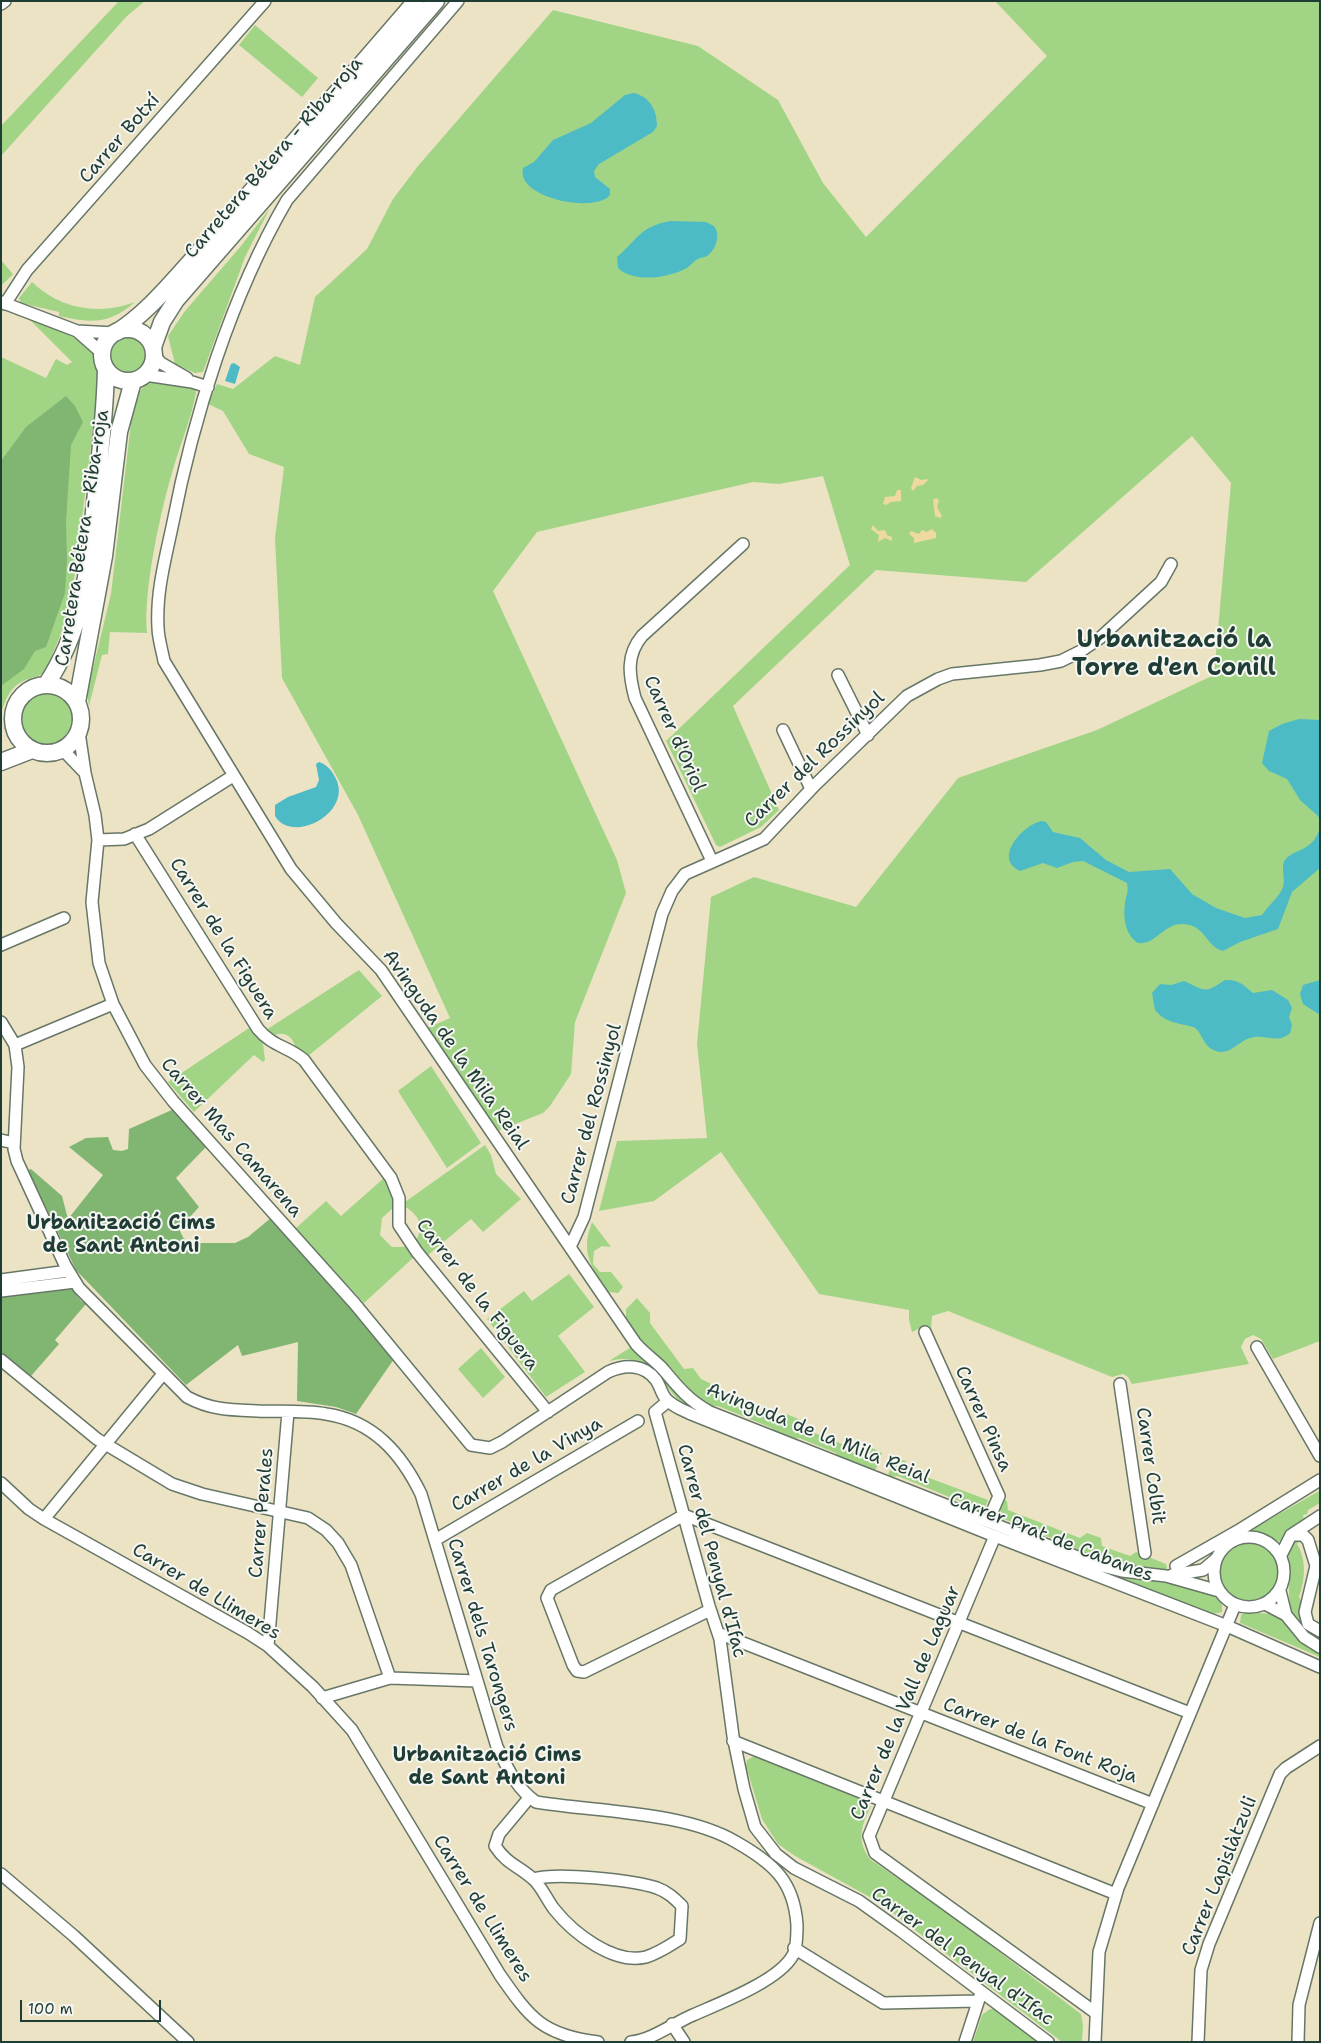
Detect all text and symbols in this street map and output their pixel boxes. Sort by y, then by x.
street label: Carretera Bétera - Riba-roja [180,52,368,264]
street label: Carrer Botxí [75,90,165,188]
street label: Carretera Bétera - Riba-roja [51,408,115,668]
district label: Urbanització la Torre d'en Conill [1072,627,1276,683]
street label: Carrer d'Oriol [638,672,710,796]
street label: Carrer del Rossinyol [740,687,890,833]
street label: Carrer de la Figuera [164,854,282,1024]
street label: Avinguda de la Mila Reial [377,946,533,1154]
street label: Carrer del Rossinyol [557,1021,627,1207]
street label: Carrer Mas Camarena [155,1054,307,1222]
district label: Urbanització Cims de Sant Antoni [27,1212,215,1259]
street label: Carrer de la Figuera [411,1215,543,1375]
street label: Carrer Pinsa [949,1362,1017,1476]
street label: Avinguda de la Mila Reial [703,1379,933,1489]
street label: Carrer Colbit [1130,1406,1170,1526]
street label: Carrer de la Vinya [448,1413,606,1517]
street label: Carrer del Penyal d'Ifac [672,1442,750,1660]
street label: Carrer Perales [245,1447,279,1579]
street label: Carrer Prat de Cabanes [946,1489,1156,1587]
street label: Carrer dels Tarongers [442,1536,522,1734]
street label: Carrer de Llimeres [128,1539,284,1645]
street label: Carrer de la Vall de Laguar [846,1582,966,1824]
street label: Carrer de la Font Roja [940,1693,1140,1789]
district label: Urbanització Cims de Sant Antoni [393,1744,581,1791]
street label: Carrer Lapislàtzuli [1178,1793,1262,1959]
street label: Carrer de Llimeres [427,1831,537,1987]
street label: Carrer del Penyal d'Ifac [866,1883,1058,2031]
scale bar [22,1990,164,2022]
text: 100 m [28,1999,73,2019]

